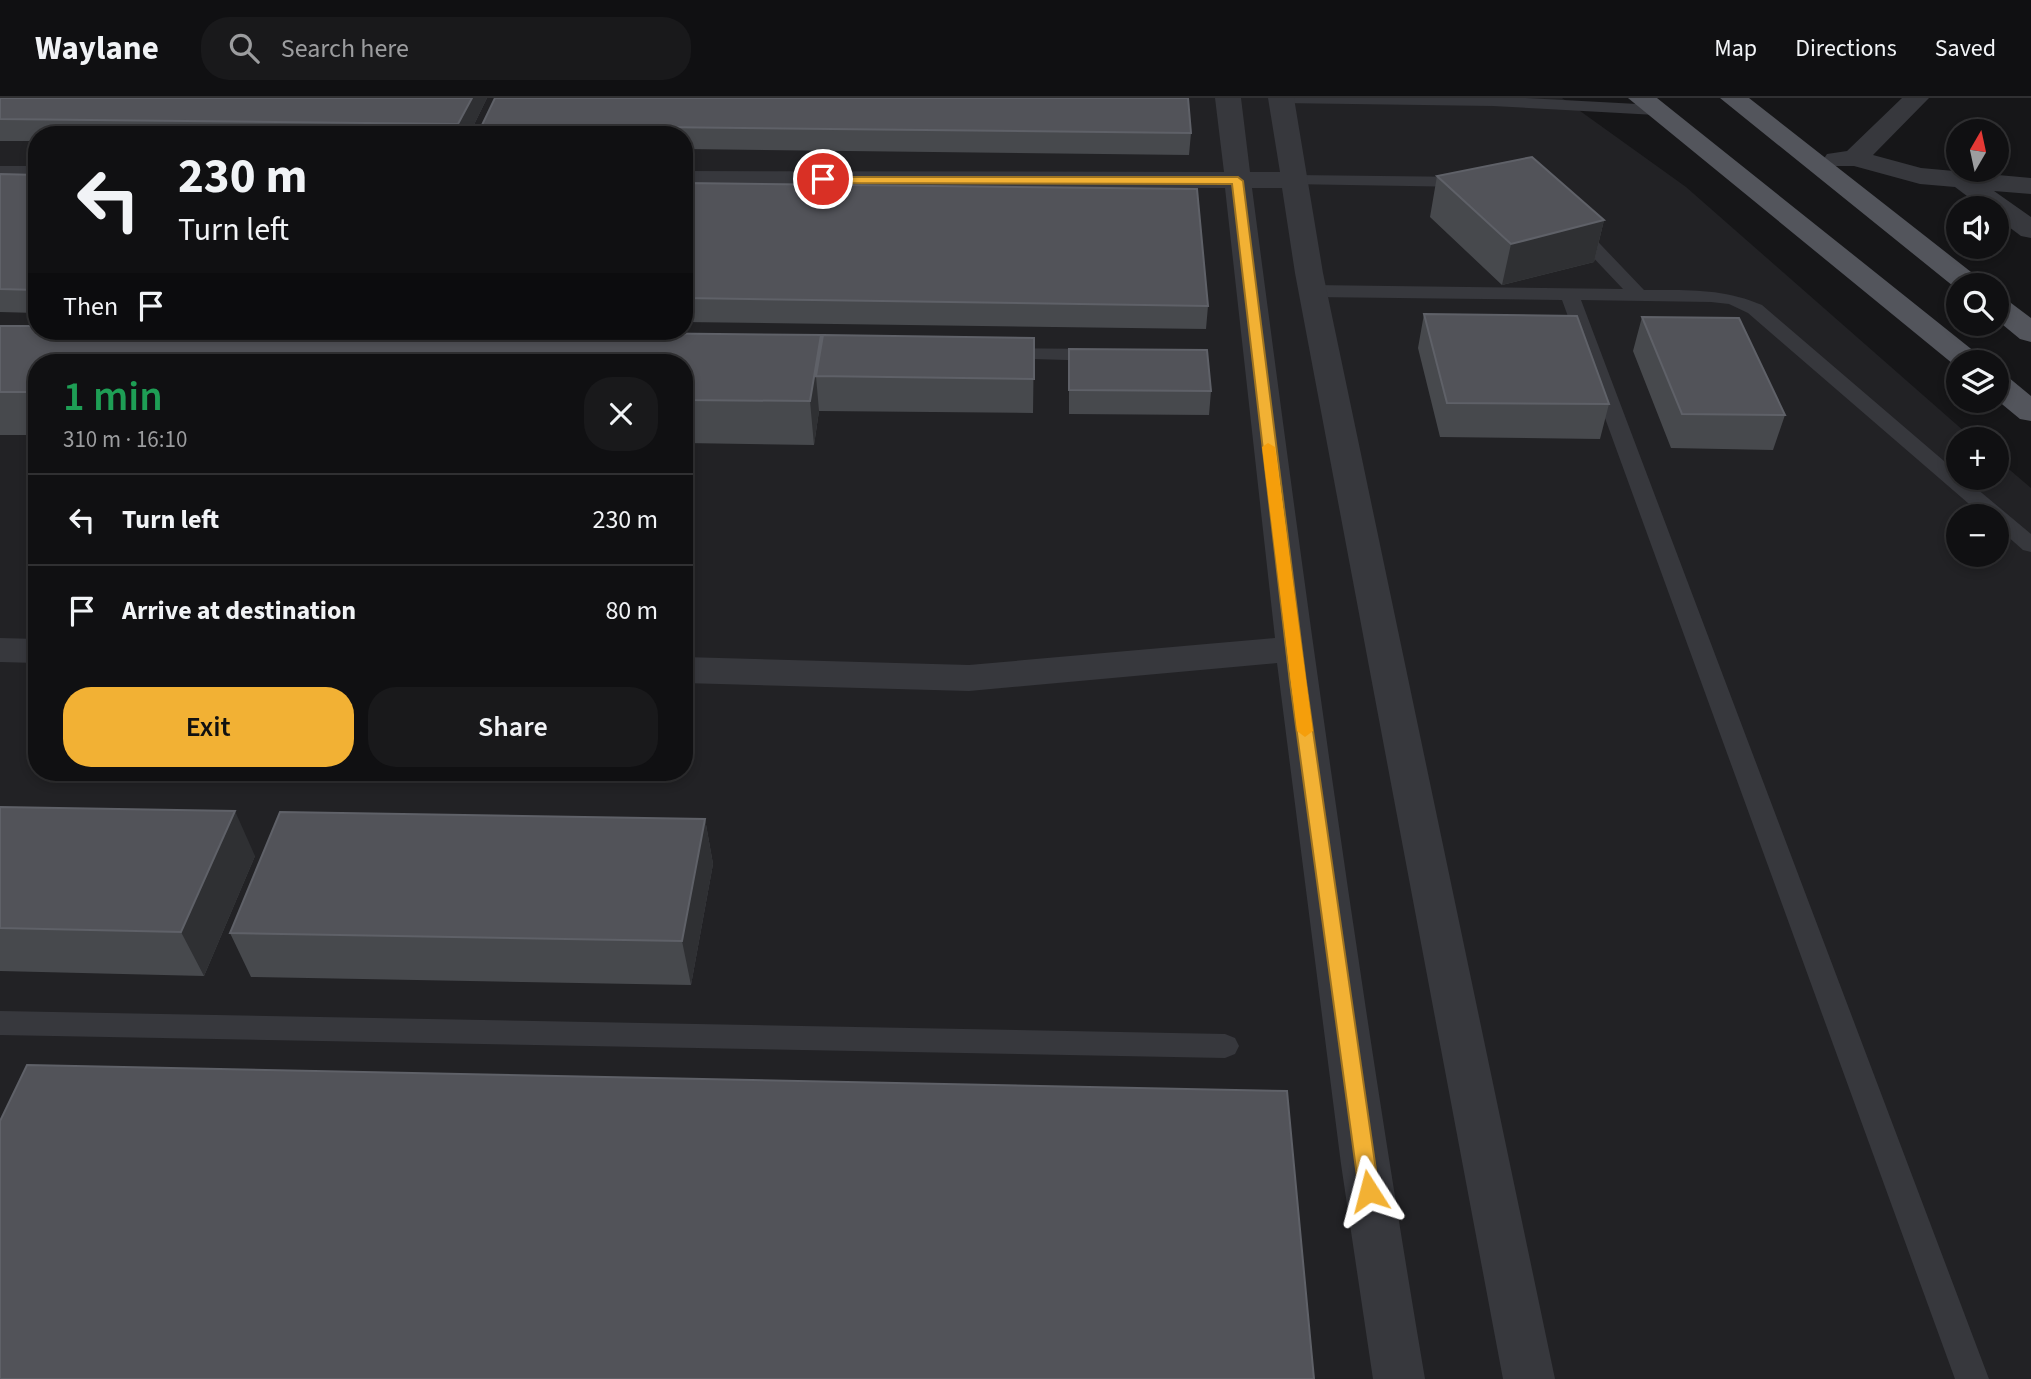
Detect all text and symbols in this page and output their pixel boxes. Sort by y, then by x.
search box [201,17,691,80]
text: Waylane [35,25,159,72]
icon: search [225,29,263,67]
text: Search here [281,30,409,67]
text: Map [1714,31,1757,66]
text: Directions [1795,31,1897,66]
text: Saved [1935,31,1996,66]
north arrow [1946,119,2009,182]
map controls [1946,119,2009,567]
text: 230 m [178,142,307,212]
pin [793,149,853,209]
icon: left [63,154,154,245]
icon: arrive [804,160,842,198]
button: sound [1946,196,2009,259]
text: Turn left [178,207,289,253]
button: search [1946,273,2009,336]
icon: arrive [132,287,170,325]
text: Then [63,288,118,325]
button: layers [1946,350,2009,413]
text: 1 min [63,367,163,427]
button: close [584,377,658,451]
text: 310 m · 16:10 [63,423,187,456]
button: + [1946,427,2009,490]
icon: left [63,501,101,539]
text: Turn left [122,501,219,538]
text: 230 m [592,501,658,538]
button: − [1946,504,2009,567]
icon: arrive [63,592,101,630]
text: Arrive at destination [122,592,356,629]
text: 80 m [605,592,658,629]
button: Exit [63,687,354,767]
button: Share [368,687,658,767]
position arrow [1332,1154,1406,1228]

